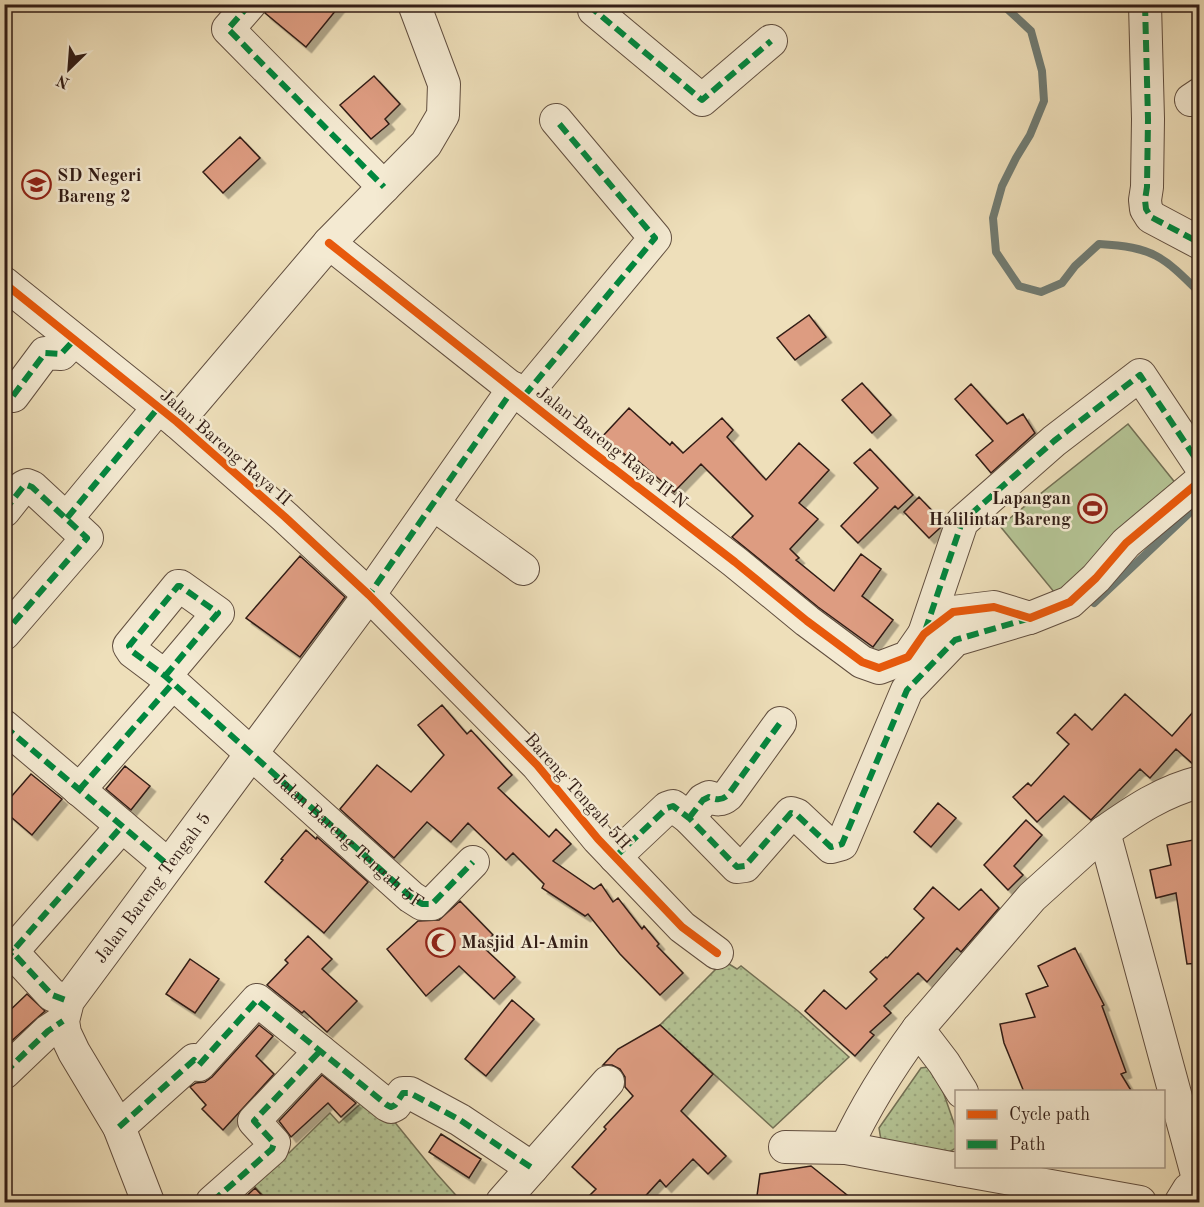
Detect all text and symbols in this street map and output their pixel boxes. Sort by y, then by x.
north arrow [39,39,99,99]
text: N [54,71,72,91]
place label: SD Negeri Bareng 2 [57,167,141,206]
school or university icon: SD Negeri Bareng 2 [20,169,52,201]
street label: Jalan Bareng Raya II N [533,383,690,512]
street label: Jalan Bareng Raya II [156,386,294,509]
place label: Lapangan Halilintar Bareng [929,490,1071,529]
sports icon: Lapangan Halilintar Bareng [1076,492,1108,524]
street label: Bareng Tengah 5H [521,730,634,853]
street label: Jalan Bareng Tengah 5F [269,770,426,912]
street label: Jalan Bareng Tengah 5 [91,809,214,967]
mosque icon: Masjid Al-Amin [424,926,456,958]
place label: Masjid Al-Amin [461,934,589,952]
legend [955,1090,1165,1168]
text: Cycle path [1009,1106,1090,1124]
text: Path [1009,1136,1046,1154]

